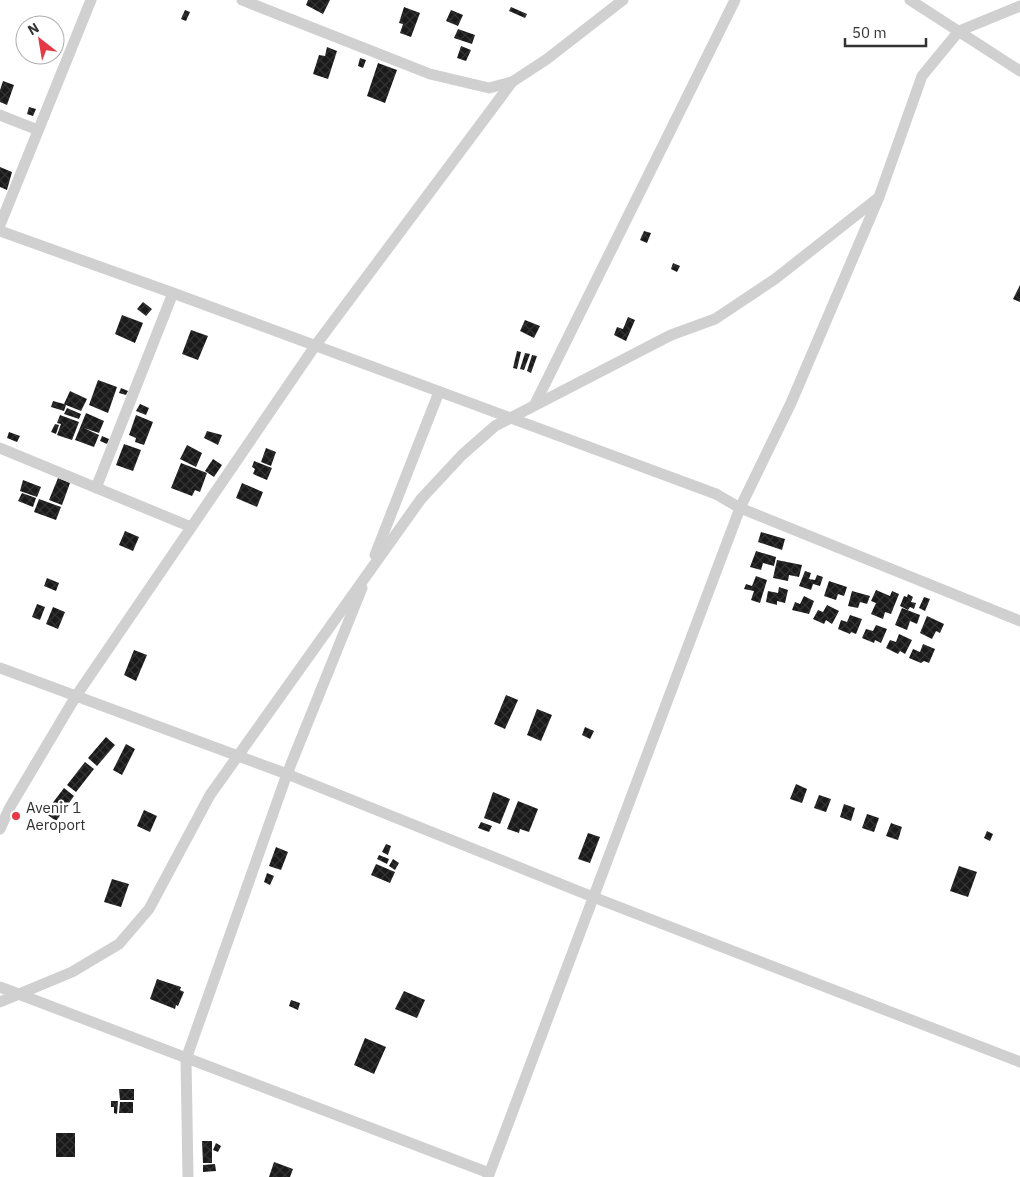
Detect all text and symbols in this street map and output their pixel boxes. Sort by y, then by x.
north arrow [15,15,65,65]
scale bar [845,15,926,47]
text: N [24,19,42,39]
text: 50 m [852,23,887,42]
place label: Avenir 1 Aeroport [26,798,86,834]
marker: Avenir 1 Aeroport [10,810,22,822]

